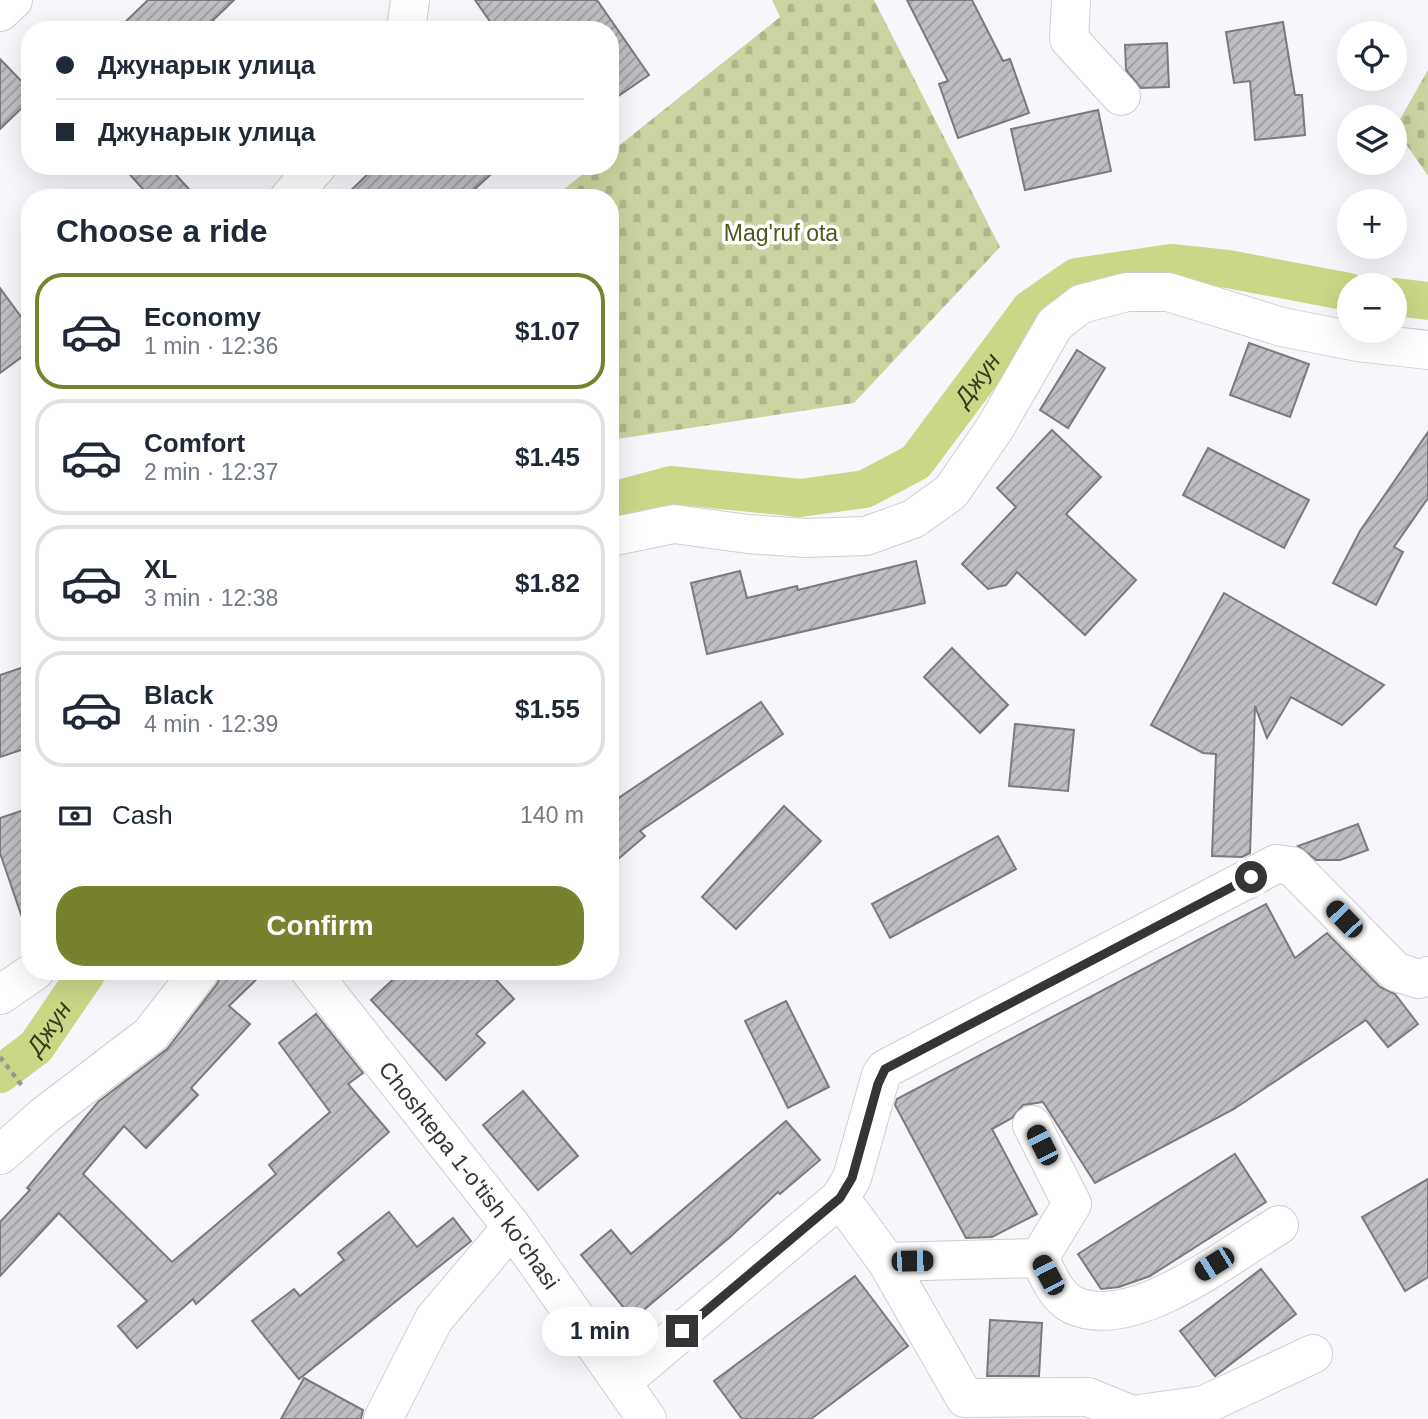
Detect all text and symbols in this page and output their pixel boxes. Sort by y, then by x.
map controls [1337,21,1407,343]
button: locate [1337,21,1407,91]
text: Джунарык улица [98,50,315,80]
button: layers [1337,105,1407,175]
text: Джунарык улица [98,117,315,147]
button: + [1337,189,1407,259]
text: Choose a ride [56,213,268,249]
park label: Mag'ruf ota [724,220,838,246]
button: − [1337,273,1407,343]
icon: car [60,300,123,363]
text: Economy [144,302,261,332]
text: $1.07 [515,316,580,346]
text: 1 min · 12:36 [144,333,278,359]
water label: Джун [947,347,1006,413]
icon: car [60,426,123,489]
text: Comfort [144,428,245,458]
text: $1.45 [515,442,580,472]
text: 2 min · 12:37 [144,459,278,485]
icon: car [60,552,123,615]
text: XL [144,554,177,584]
text: $1.82 [515,568,580,598]
text: 3 min · 12:38 [144,585,278,611]
icon: car [60,678,123,741]
text: Black [144,680,213,710]
text: $1.55 [515,694,580,724]
text: 4 min · 12:39 [144,711,278,737]
icon: cash [56,797,94,835]
text: Cash [112,800,173,830]
text: 140 m [520,802,584,828]
route start [1235,861,1267,893]
button: Confirm [56,886,584,966]
car [1322,897,1367,941]
water label: Джун [19,996,76,1062]
street label: Choshtepa 1-o'tish ko'chasi [374,1056,565,1294]
car [1024,1122,1061,1168]
car [1191,1244,1238,1284]
car [891,1250,934,1272]
car [1029,1252,1068,1298]
callout: 1 min [542,1306,658,1356]
route end [666,1315,698,1347]
text: 1 min [570,1318,630,1344]

